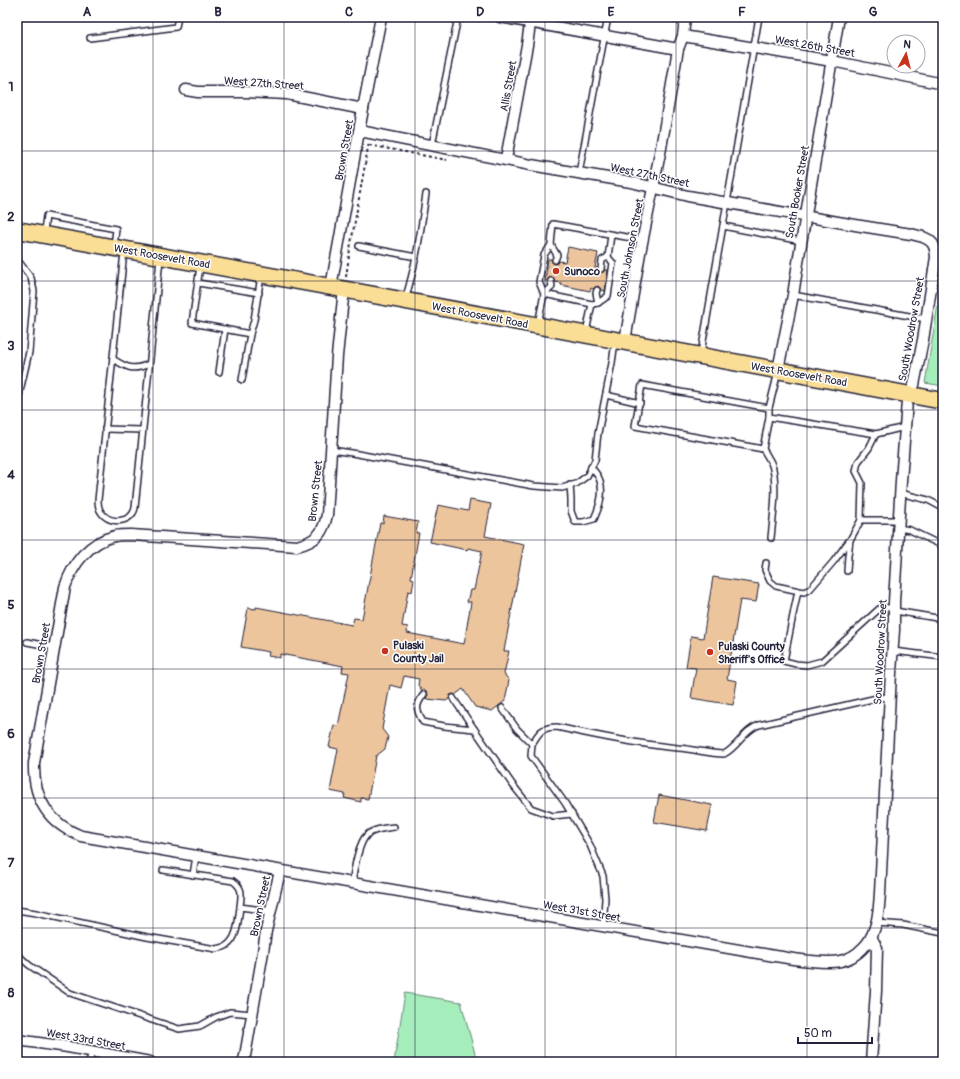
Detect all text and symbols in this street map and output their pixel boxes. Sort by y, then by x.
text: A [83,4,92,20]
text: B [214,4,222,20]
text: C [345,4,353,20]
text: D [476,4,484,20]
text: E [608,4,615,20]
text: F [738,4,746,20]
text: G [869,4,878,20]
street label: West 26th Street [774,33,856,60]
north arrow [886,34,926,74]
text: N [903,38,912,52]
street label: Allis Street [498,59,519,113]
street label: West 27th Street [223,74,305,93]
text: 1 [8,79,14,95]
street label: Brown Street [333,118,356,182]
street label: South Booker Street [783,144,812,240]
street label: West 27th Street [609,161,691,190]
street label: South Johnson Street [614,197,647,299]
text: 2 [7,209,15,225]
street label: West Roosevelt Road [113,242,211,271]
place label: Sunoco [564,265,600,278]
marker: Sunoco [551,266,561,276]
street label: South Woodrow Street [896,275,927,382]
street label: West Roosevelt Road [431,300,529,331]
text: 3 [7,338,15,354]
street label: West Roosevelt Road [750,360,848,389]
street label: Brown Street [306,459,325,522]
text: 4 [7,467,15,483]
text: 5 [7,597,15,613]
street label: South Woodrow Street [871,598,890,705]
street label: Brown Street [30,621,53,685]
place label: Pulaski County Jail [393,639,444,665]
place label: Pulaski County Sheriff's Office [718,640,785,666]
marker: Pulaski County Jail [380,646,390,656]
marker: Pulaski County Sheriff's Office [705,647,715,657]
text: 6 [7,726,15,742]
text: 7 [8,855,15,871]
street label: Brown Street [248,874,273,938]
street label: West 31st Street [542,898,622,925]
text: 8 [8,985,15,1001]
scale bar [798,1019,872,1045]
street label: West 33rd Street [45,1026,127,1053]
text: 50 m [804,1026,832,1041]

